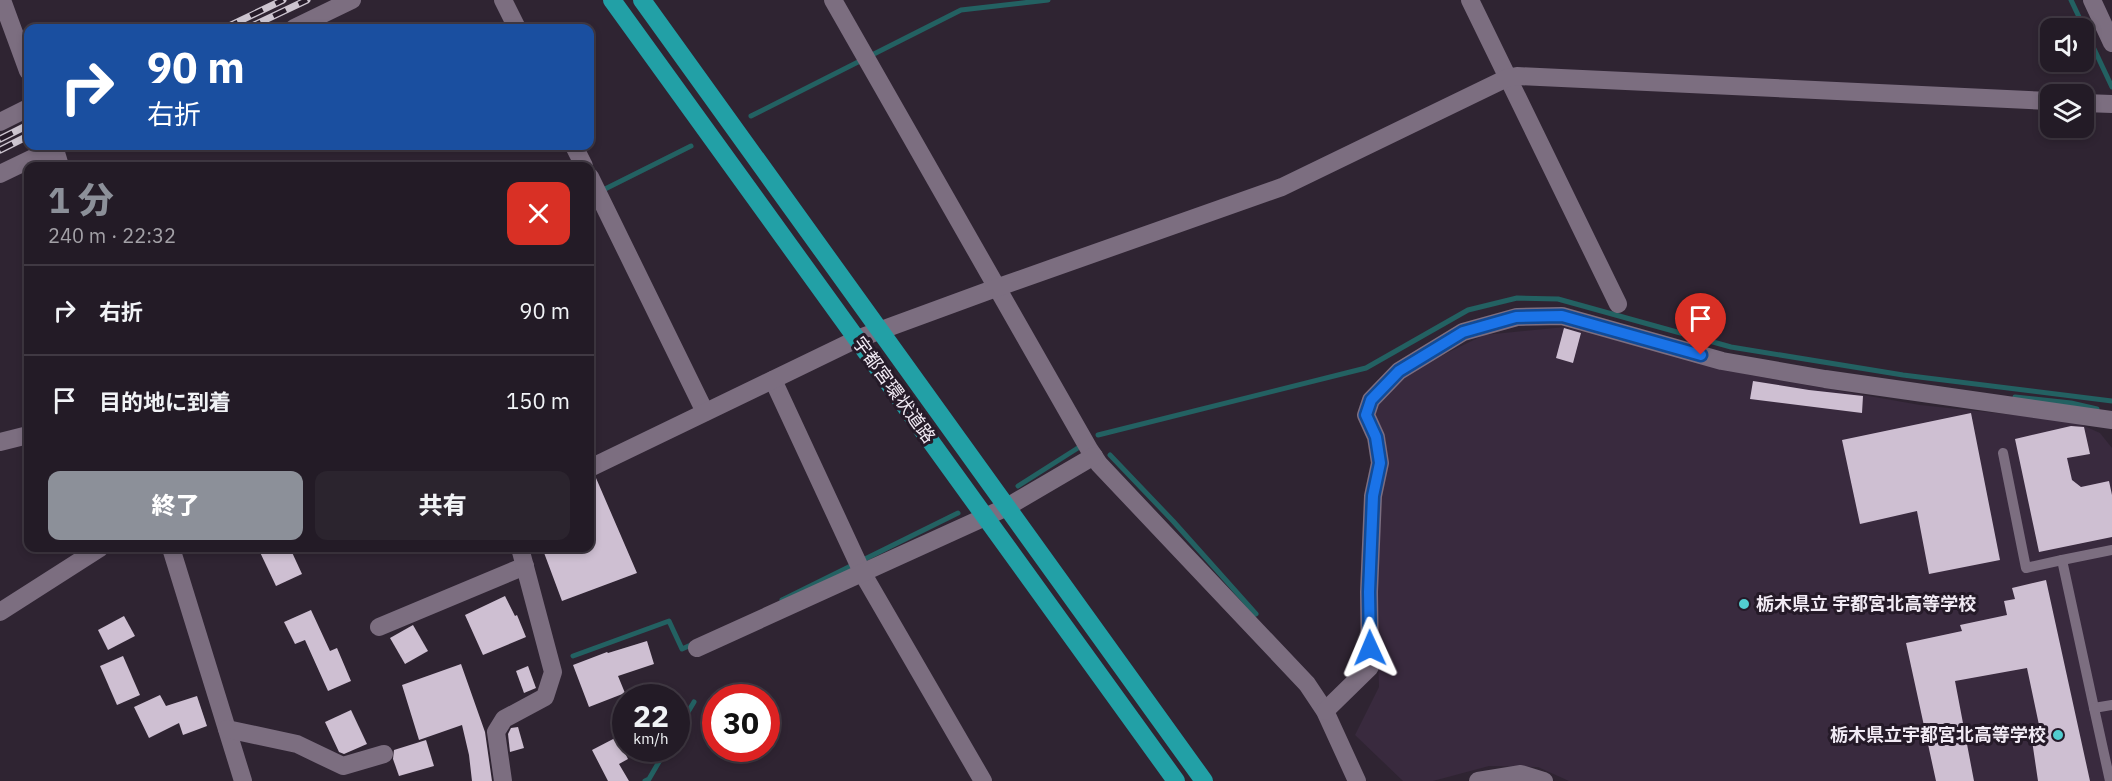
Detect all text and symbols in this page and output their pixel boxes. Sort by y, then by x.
map controls [2040,18,2094,138]
button: sound [2040,18,2094,72]
text: 90 m [147,40,245,95]
icon: right [48,48,126,126]
button: layers [2040,84,2094,138]
text: 右折 [147,96,201,131]
text: 1 分 [48,176,114,223]
button: close [507,182,570,245]
text: 240 m · 22:32 [48,222,176,249]
pin [1675,293,1726,355]
icon: right [48,294,81,327]
text: 90 m [519,296,570,325]
text: 右折 [99,297,143,326]
icon: arrive [1684,302,1717,335]
street label: 宇都宮環状道路 [848,332,941,447]
icon: arrive [48,384,81,417]
text: 150 m [506,386,570,415]
text: 目的地に到着 [99,387,231,416]
button: 終了 [48,471,303,540]
button: 共有 [315,471,570,540]
place label: 栃木県立 宇都宮北高等学校 [1756,592,1976,615]
marker: 栃木県立 宇都宮北高等学校 [1737,597,1751,611]
position arrow [1338,616,1402,680]
speed limit sign: 30 [702,684,780,762]
text: 22 [633,696,669,735]
place label: 栃木県立宇都宮北高等学校 [1830,723,2046,746]
marker: 栃木県立宇都宮北高等学校 [2051,728,2065,742]
text: km/h [633,729,669,748]

